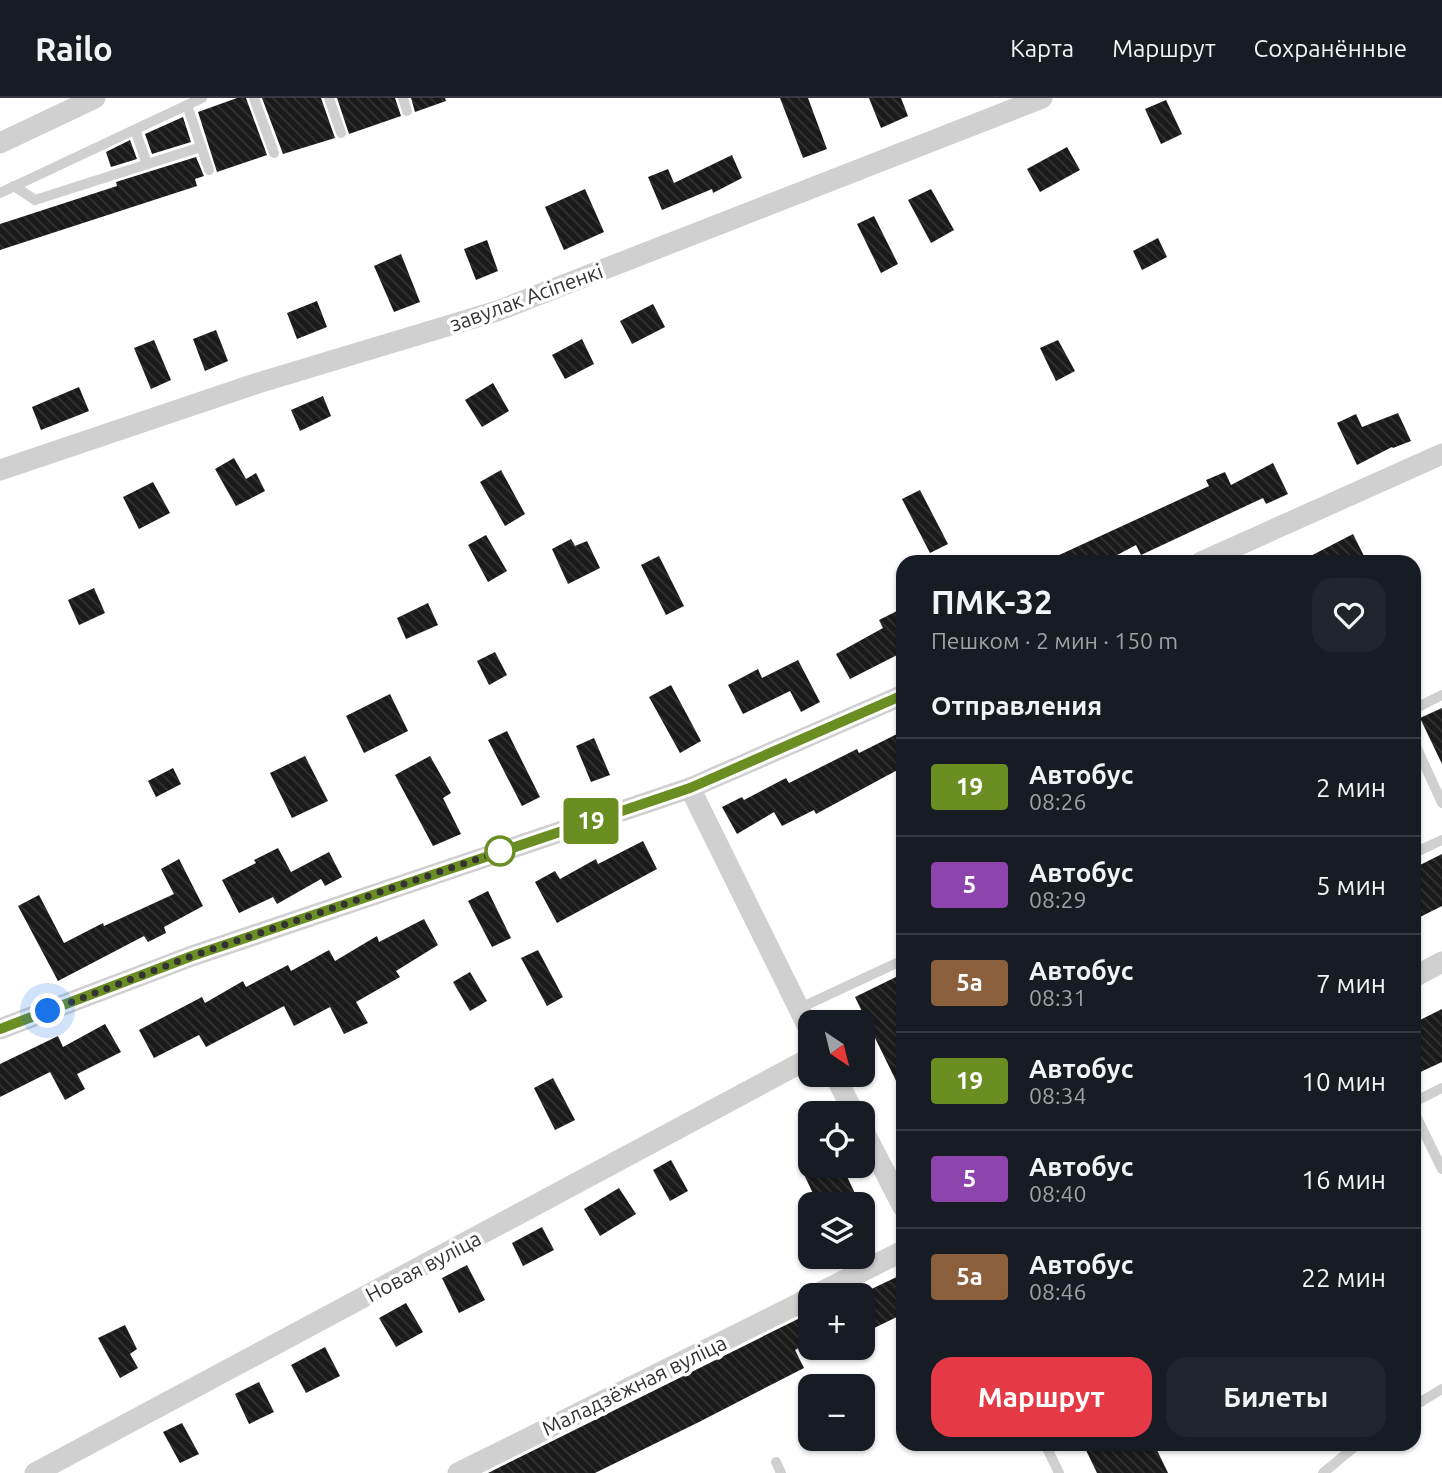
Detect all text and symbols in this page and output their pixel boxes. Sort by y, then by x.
text: Railo [35,30,113,67]
text: Карта [1010,35,1074,62]
text: Маршрут [1112,35,1216,62]
text: Сохранённые [1254,35,1407,62]
street label: завулак Асіпенкі [446,258,606,336]
button: heart [1312,578,1386,652]
text: ПМК-32 [931,583,1053,620]
text: Пешком · 2 мин · 150 m [931,628,1178,653]
text: Отправления [931,691,1102,720]
text: Автобус [1029,760,1133,789]
text: 19 [956,773,983,800]
text: 2 мин [1316,773,1386,802]
text: 08:26 [1029,789,1087,814]
line badge: 19 [560,798,622,844]
text: 19 [577,807,605,834]
unlabelled marker [485,836,515,866]
text: Автобус [1029,858,1133,887]
text: 5 [963,871,976,898]
text: 5 мин [1316,871,1386,900]
text: 08:29 [1029,887,1087,912]
text: Автобус [1029,956,1133,985]
text: 5а [956,969,983,996]
text: 7 мин [1316,969,1386,998]
text: 08:31 [1029,985,1087,1010]
your location [30,993,65,1028]
north arrow [798,1010,875,1087]
map controls [798,1010,875,1451]
text: Автобус [1029,1054,1133,1083]
text: 19 [956,1067,983,1094]
text: 10 мин [1301,1067,1386,1096]
text: 08:34 [1029,1083,1087,1108]
button: locate [798,1101,875,1178]
text: Автобус [1029,1152,1133,1181]
text: 5 [963,1165,976,1192]
text: 16 мин [1301,1165,1386,1194]
text: 08:40 [1029,1181,1087,1206]
button: layers [798,1192,875,1269]
street label: Новая вуліца [361,1226,485,1306]
text: Автобус [1029,1250,1133,1279]
text: 5а [956,1263,983,1290]
text: 22 мин [1301,1263,1386,1292]
text: 08:46 [1029,1279,1087,1304]
button: + [798,1283,875,1360]
street label: Маладзёжная вуліца [538,1330,730,1440]
button: Маршрут [931,1357,1152,1437]
button: Билеты [1166,1357,1386,1437]
button: − [798,1374,875,1451]

